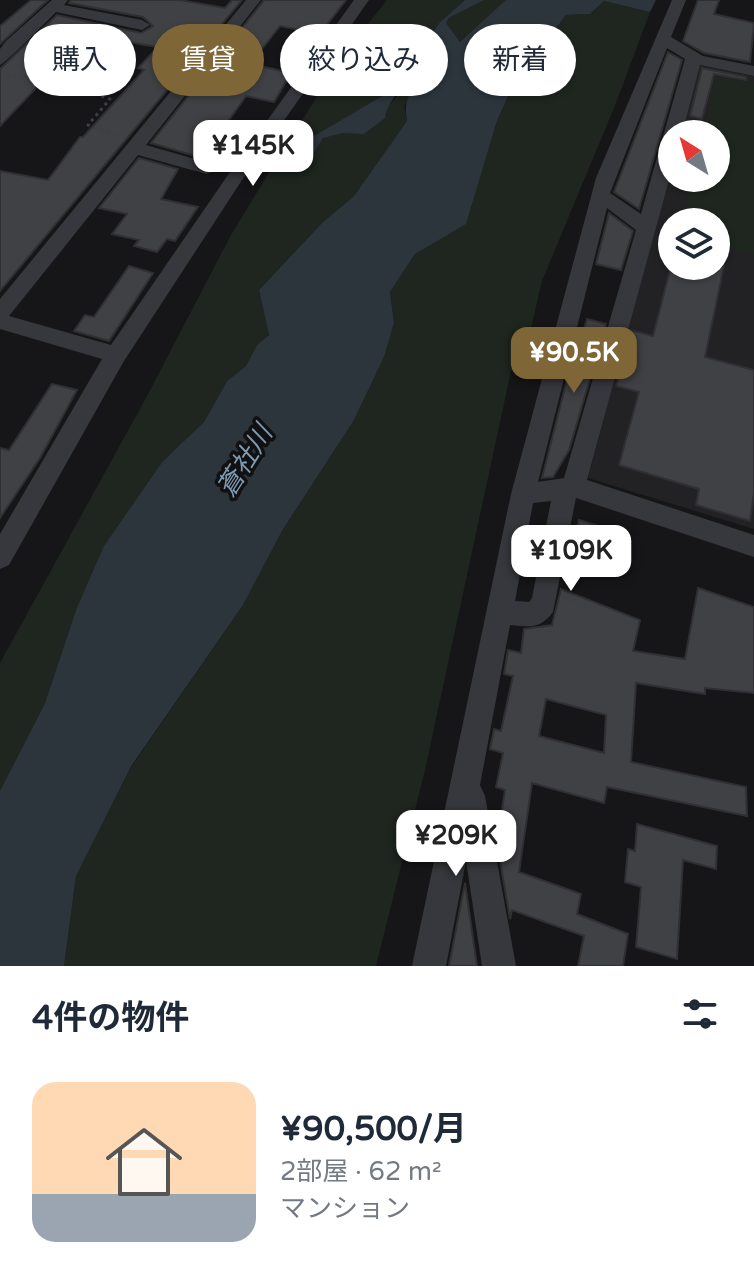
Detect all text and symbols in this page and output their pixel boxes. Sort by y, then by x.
chip: 購入 [24,24,136,96]
chip: 賃貸 [152,24,264,96]
chip: 絞り込み [280,24,448,96]
chip: 新着 [464,24,576,96]
pin: ¥145K [197,120,309,188]
north arrow [658,120,730,192]
map controls [658,120,730,280]
text: ¥145K [211,130,295,161]
button: layers [658,208,730,280]
pin: ¥90.5K [509,327,639,395]
text: ¥90.5K [529,337,619,368]
water label: 蒼社川 [211,417,280,502]
pin: ¥109K [515,525,627,593]
text: ¥109K [529,535,613,566]
pin: ¥209K [400,810,512,878]
text: ¥209K [414,820,498,851]
icon: filters [678,992,722,1036]
text: 4件の物件 [32,998,189,1039]
text: ¥90,500/月 [280,1109,467,1150]
icon: home [96,1114,192,1210]
text: 2部屋 · 62 m² [280,1156,442,1187]
text: マンション [280,1193,410,1224]

